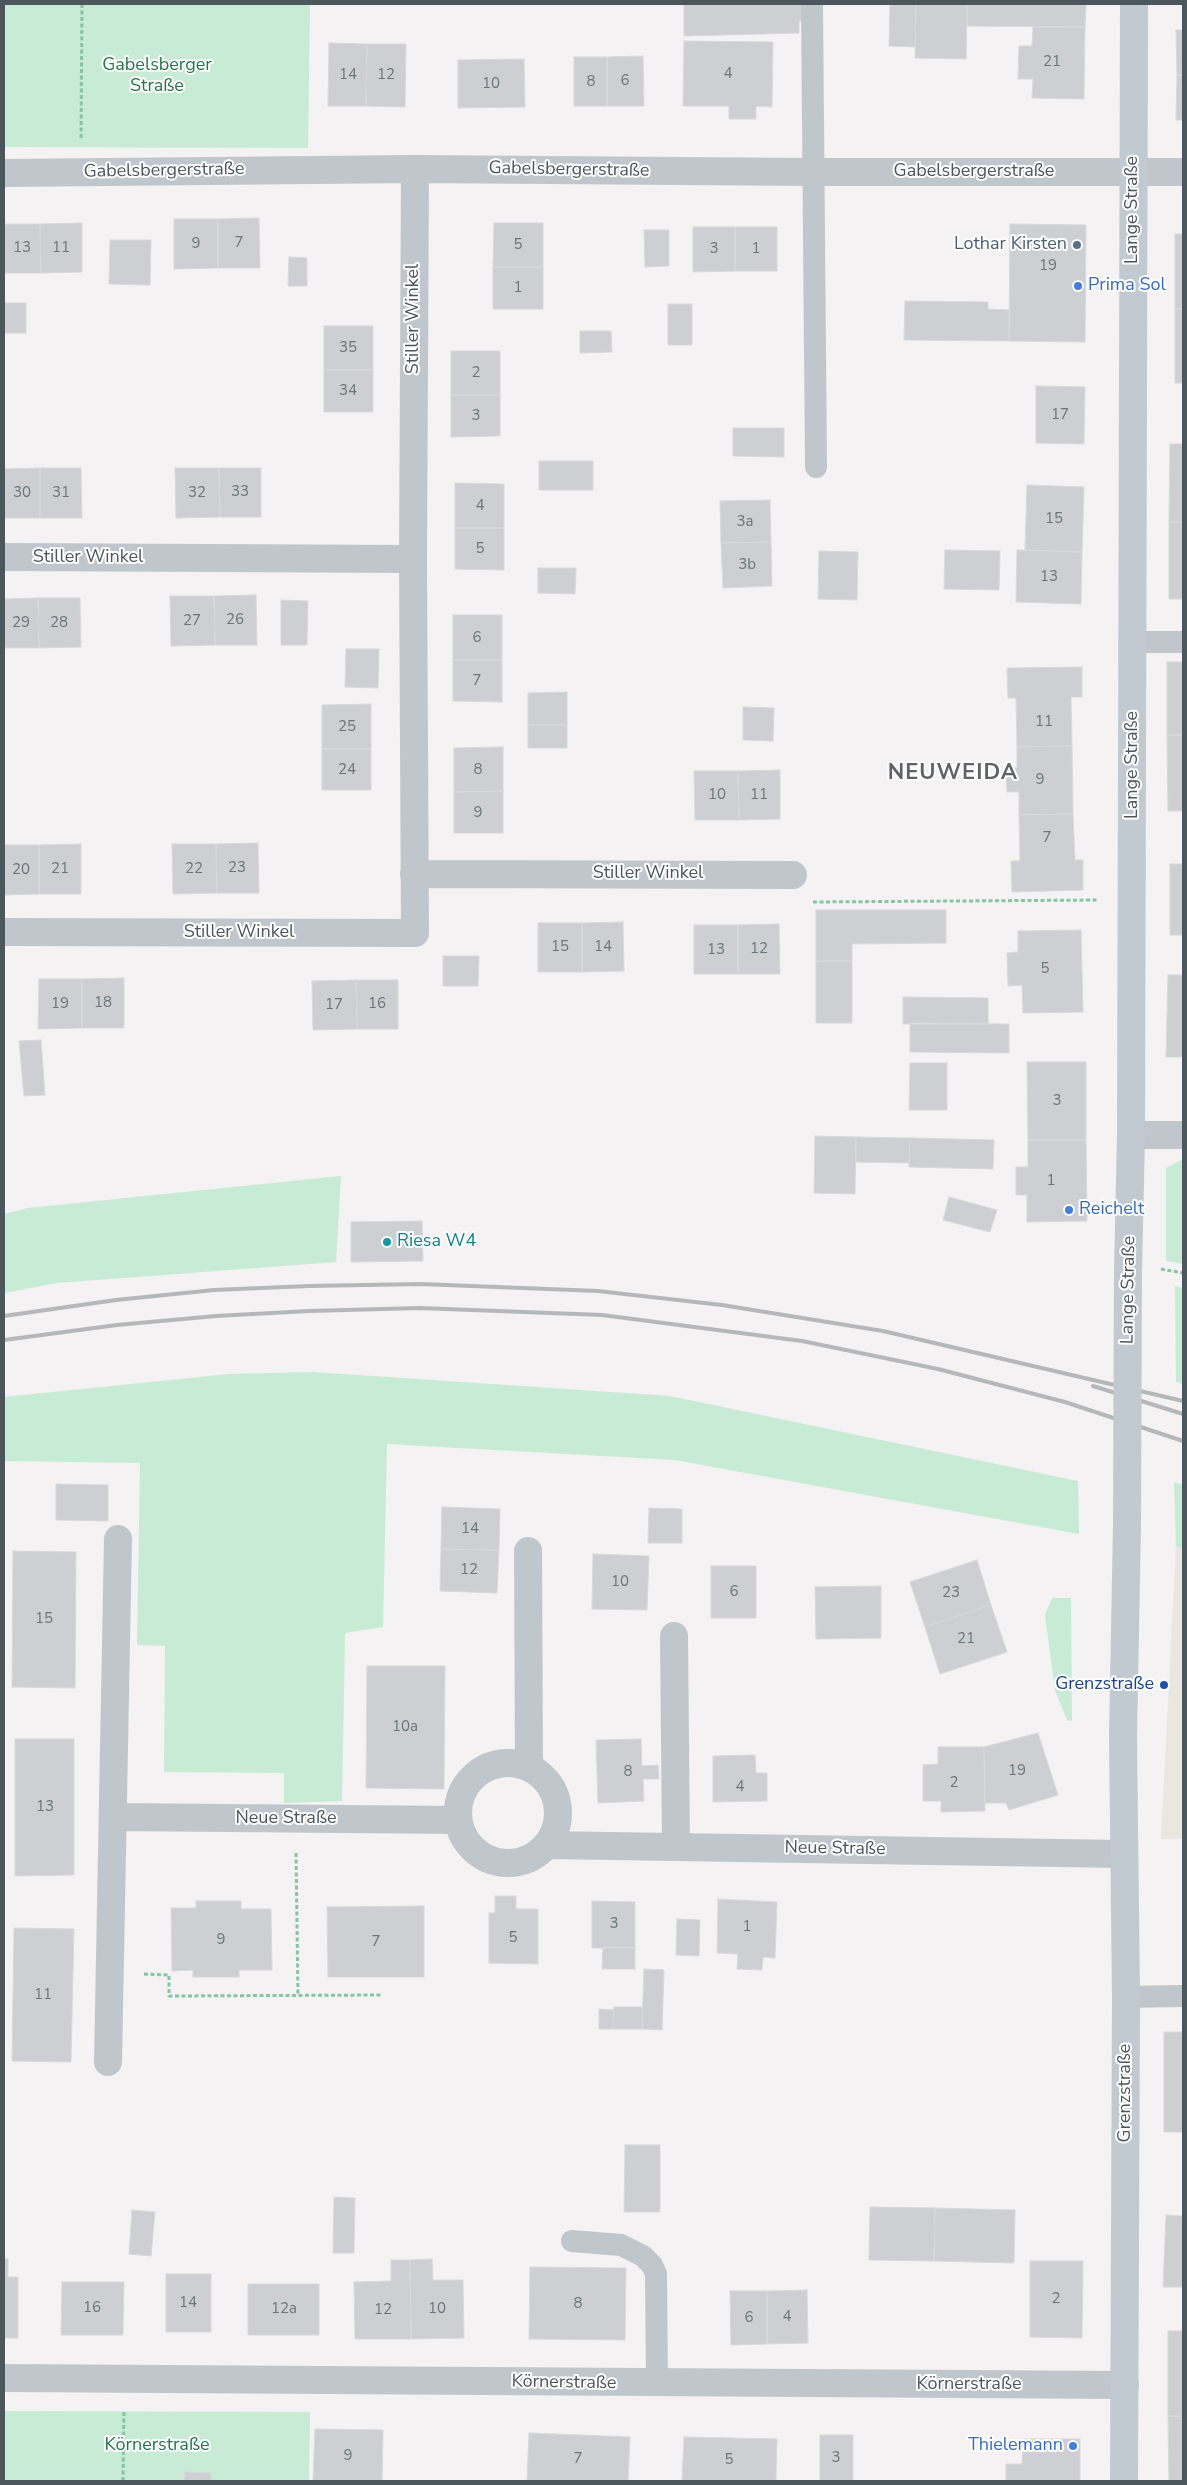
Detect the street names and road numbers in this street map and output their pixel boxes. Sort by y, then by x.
street label: Lange Straße [1122,156,1144,264]
street label: Gabelsbergerstraße [488,158,650,182]
street label: Gabelsbergerstraße [83,159,245,183]
street label: Gabelsbergerstraße [894,161,1054,183]
street label: Stiller Winkel [403,264,425,374]
street label: Stiller Winkel [33,547,143,569]
street label: Lange Straße [1122,711,1144,819]
street label: Stiller Winkel [593,863,703,885]
street label: Stiller Winkel [184,922,294,944]
street label: Lange Straße [1117,1236,1141,1344]
street label: Neue Straße [235,1808,337,1830]
street label: Neue Straße [784,1837,886,1861]
street label: Grenzstraße [1115,2044,1137,2142]
street label: Körnerstraße [511,2371,617,2395]
street label: Körnerstraße [916,2374,1022,2396]

